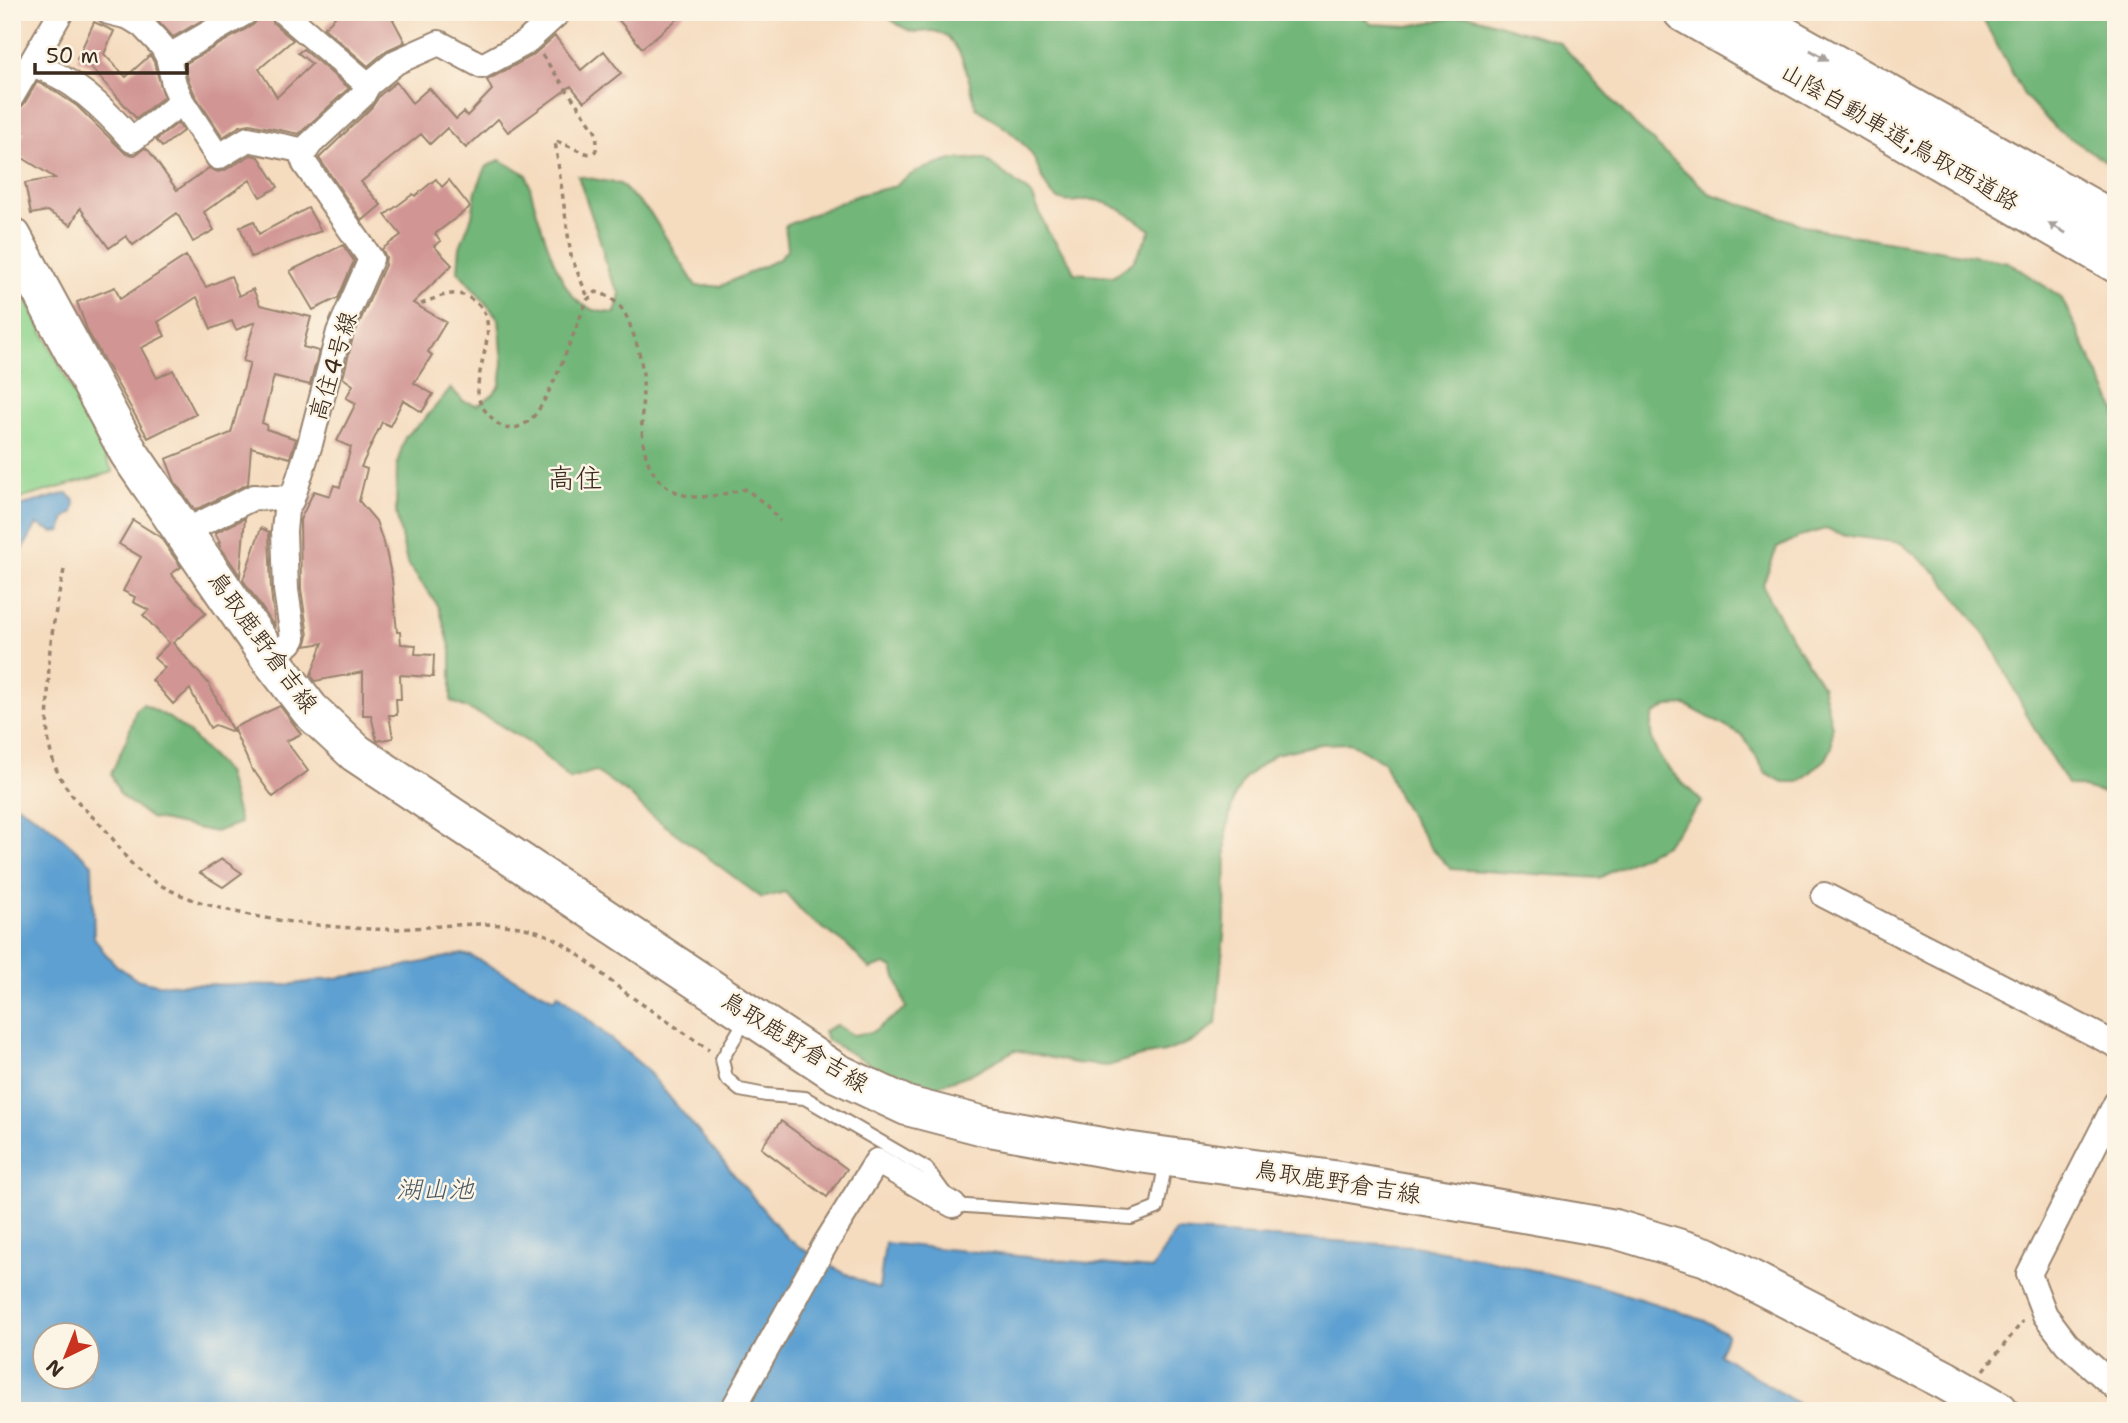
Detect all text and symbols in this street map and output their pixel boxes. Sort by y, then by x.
scale bar [35,32,187,76]
text: 50 m [46,42,99,70]
one-way arrow [1810,49,1829,61]
street label: 山陰自動車道;鳥取西道路 [1775,55,2025,219]
one-way arrow [2047,223,2067,235]
street label: 高住4号線 [301,307,365,425]
district label: 高住 [547,459,603,497]
street label: 鳥取鹿野倉吉線 [201,565,325,719]
street label: 鳥取鹿野倉吉線 [715,984,875,1100]
street label: 鳥取鹿野倉吉線 [1253,1153,1423,1211]
water label: 湖山池 [396,1171,475,1206]
north arrow [32,1322,102,1392]
text: N [41,1354,69,1382]

